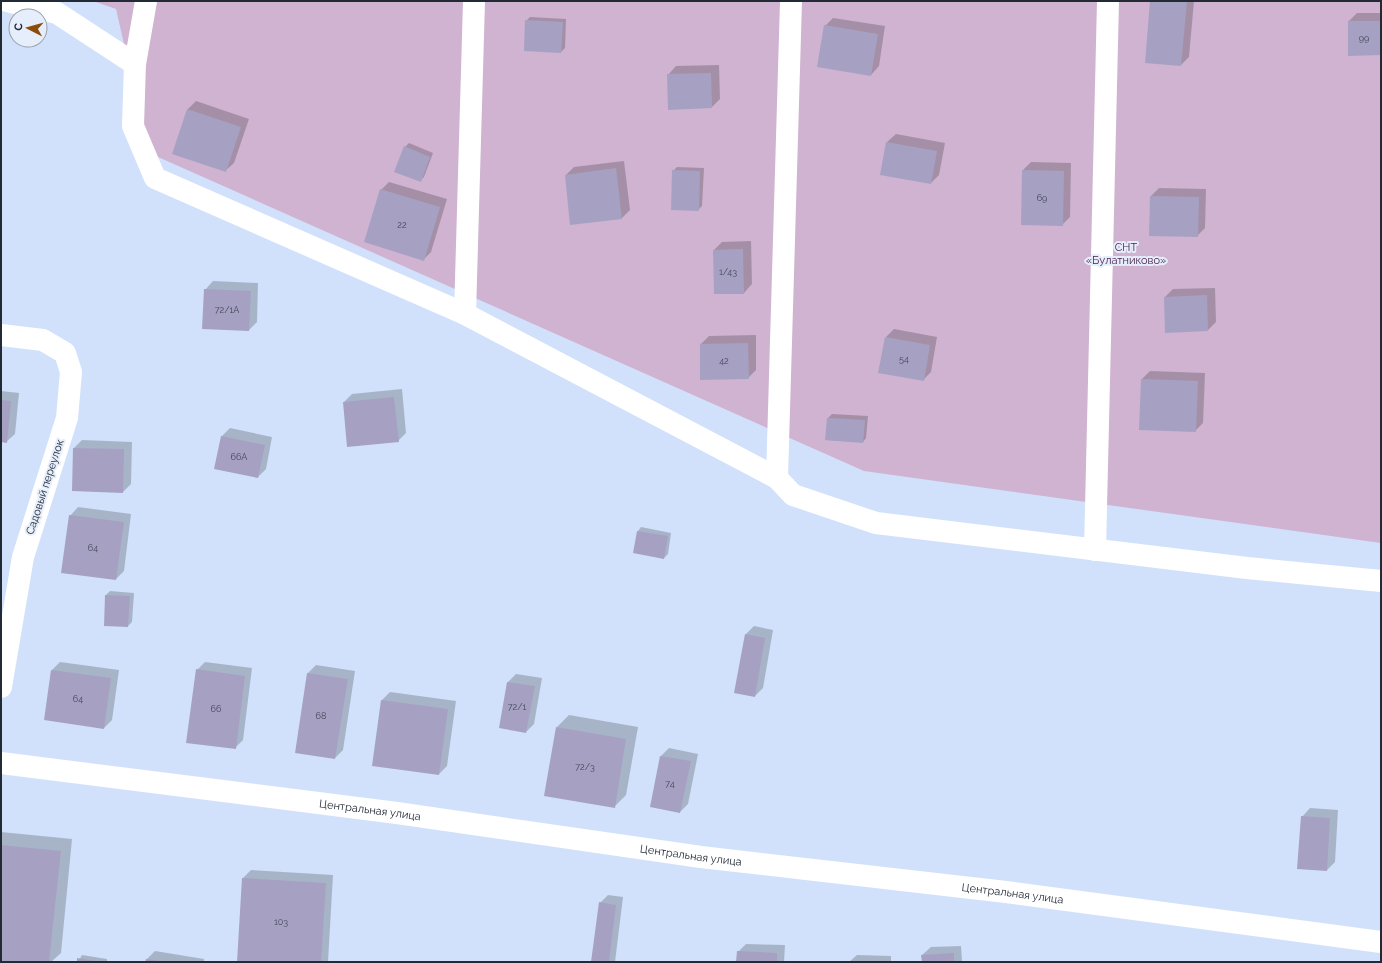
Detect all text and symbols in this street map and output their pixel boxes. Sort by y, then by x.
north arrow [8,8,48,48]
text: С [12,22,25,31]
house number: 99 [1359,33,1369,43]
house number: 69 [1037,193,1047,203]
house number: 22 [397,220,407,230]
park label: СНТ «Булатниково» [1086,241,1166,267]
house number: 1/43 [719,267,737,277]
house number: 72/1А [215,305,239,315]
house number: 54 [899,354,909,364]
house number: 42 [719,356,729,366]
street label: Садовый переулок [23,437,67,536]
house number: 66А [231,452,247,462]
house number: 64 [88,543,98,553]
house number: 64 [73,694,83,704]
house number: 72/1 [508,702,526,712]
house number: 66 [211,704,222,714]
house number: 68 [316,711,326,721]
house number: 72/3 [575,762,595,772]
house number: 74 [665,779,675,789]
street label: Центральная улица [318,797,422,823]
street label: Центральная улица [639,842,742,868]
street label: Центральная улица [961,880,1064,906]
house number: 103 [274,917,288,927]

